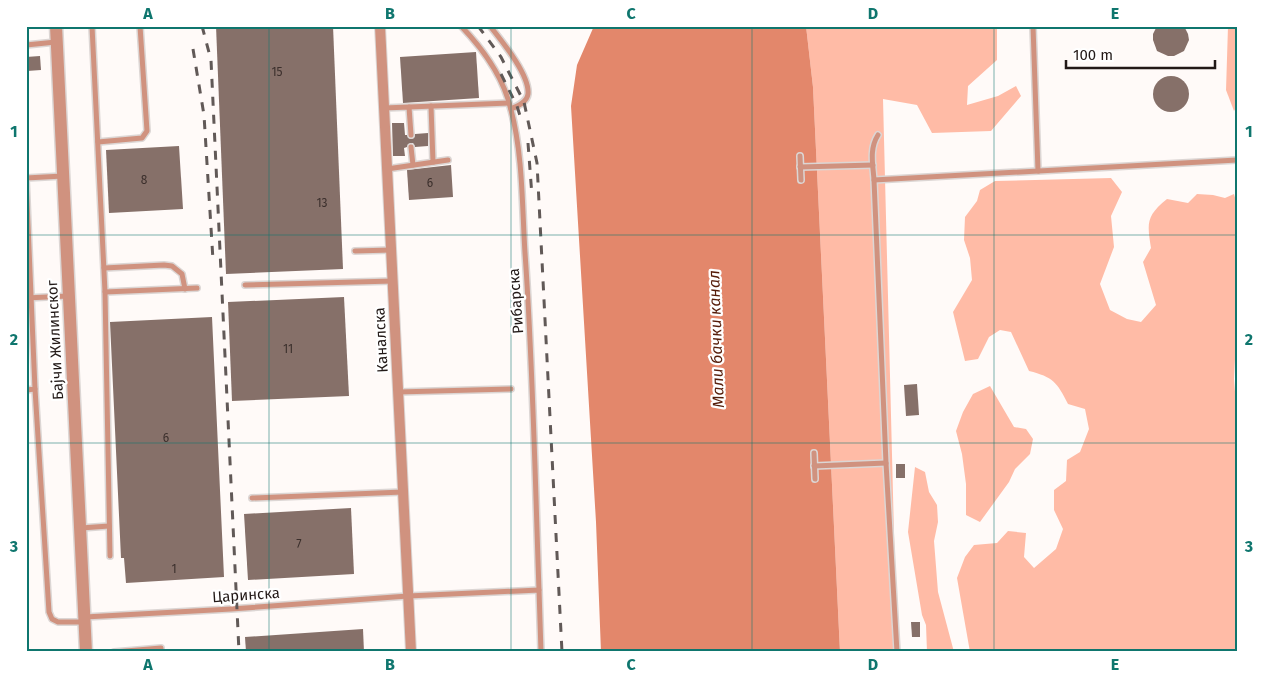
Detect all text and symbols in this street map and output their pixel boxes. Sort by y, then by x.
text: A [142,4,153,23]
text: B [385,4,395,23]
text: C [626,4,636,23]
text: D [868,4,878,23]
text: E [1111,4,1119,23]
scale bar [1066,38,1214,70]
text: 100 m [1073,46,1113,64]
house number: 15 [271,65,283,79]
text: 1 [10,122,18,141]
text: 1 [1245,122,1253,141]
house number: 8 [141,173,148,187]
house number: 6 [427,176,433,190]
house number: 13 [316,196,328,210]
street label: Рибарска [505,267,527,335]
water label: Мали бачки канал [704,270,728,408]
street label: Бајчи Жилинског [43,279,67,400]
street label: Каналска [370,307,392,373]
text: 2 [10,330,18,349]
text: 2 [1245,330,1253,349]
house number: 11 [283,342,293,356]
house number: 6 [163,431,169,445]
text: 3 [9,537,18,556]
house number: 7 [296,537,302,551]
text: 3 [1244,537,1253,556]
house number: 1 [171,562,177,576]
street label: Царинска [212,584,280,606]
text: A [142,655,153,674]
text: B [385,655,395,674]
text: C [626,655,636,674]
text: D [868,655,878,674]
text: E [1111,655,1119,674]

